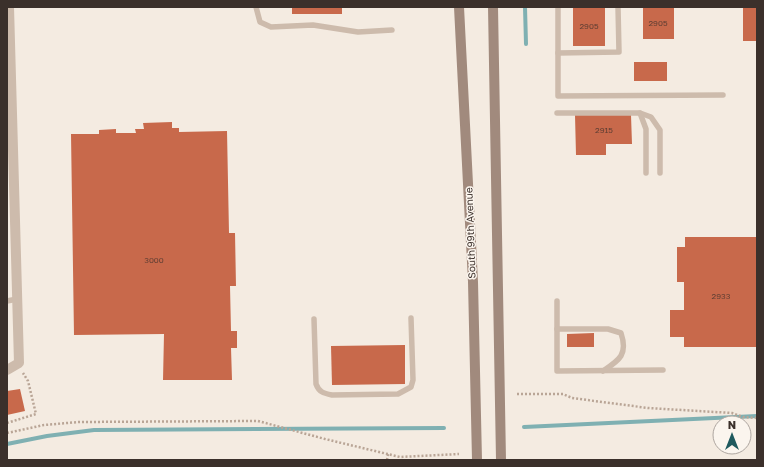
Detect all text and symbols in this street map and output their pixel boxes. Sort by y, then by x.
house number: 2905 [648,18,668,28]
house number: 2905 [579,21,599,31]
house number: 2915 [595,125,613,135]
street label: South 99th Avenue [462,187,478,279]
house number: 3000 [144,255,164,265]
house number: 2933 [712,291,731,301]
north arrow [712,415,752,455]
text: N [728,418,736,431]

